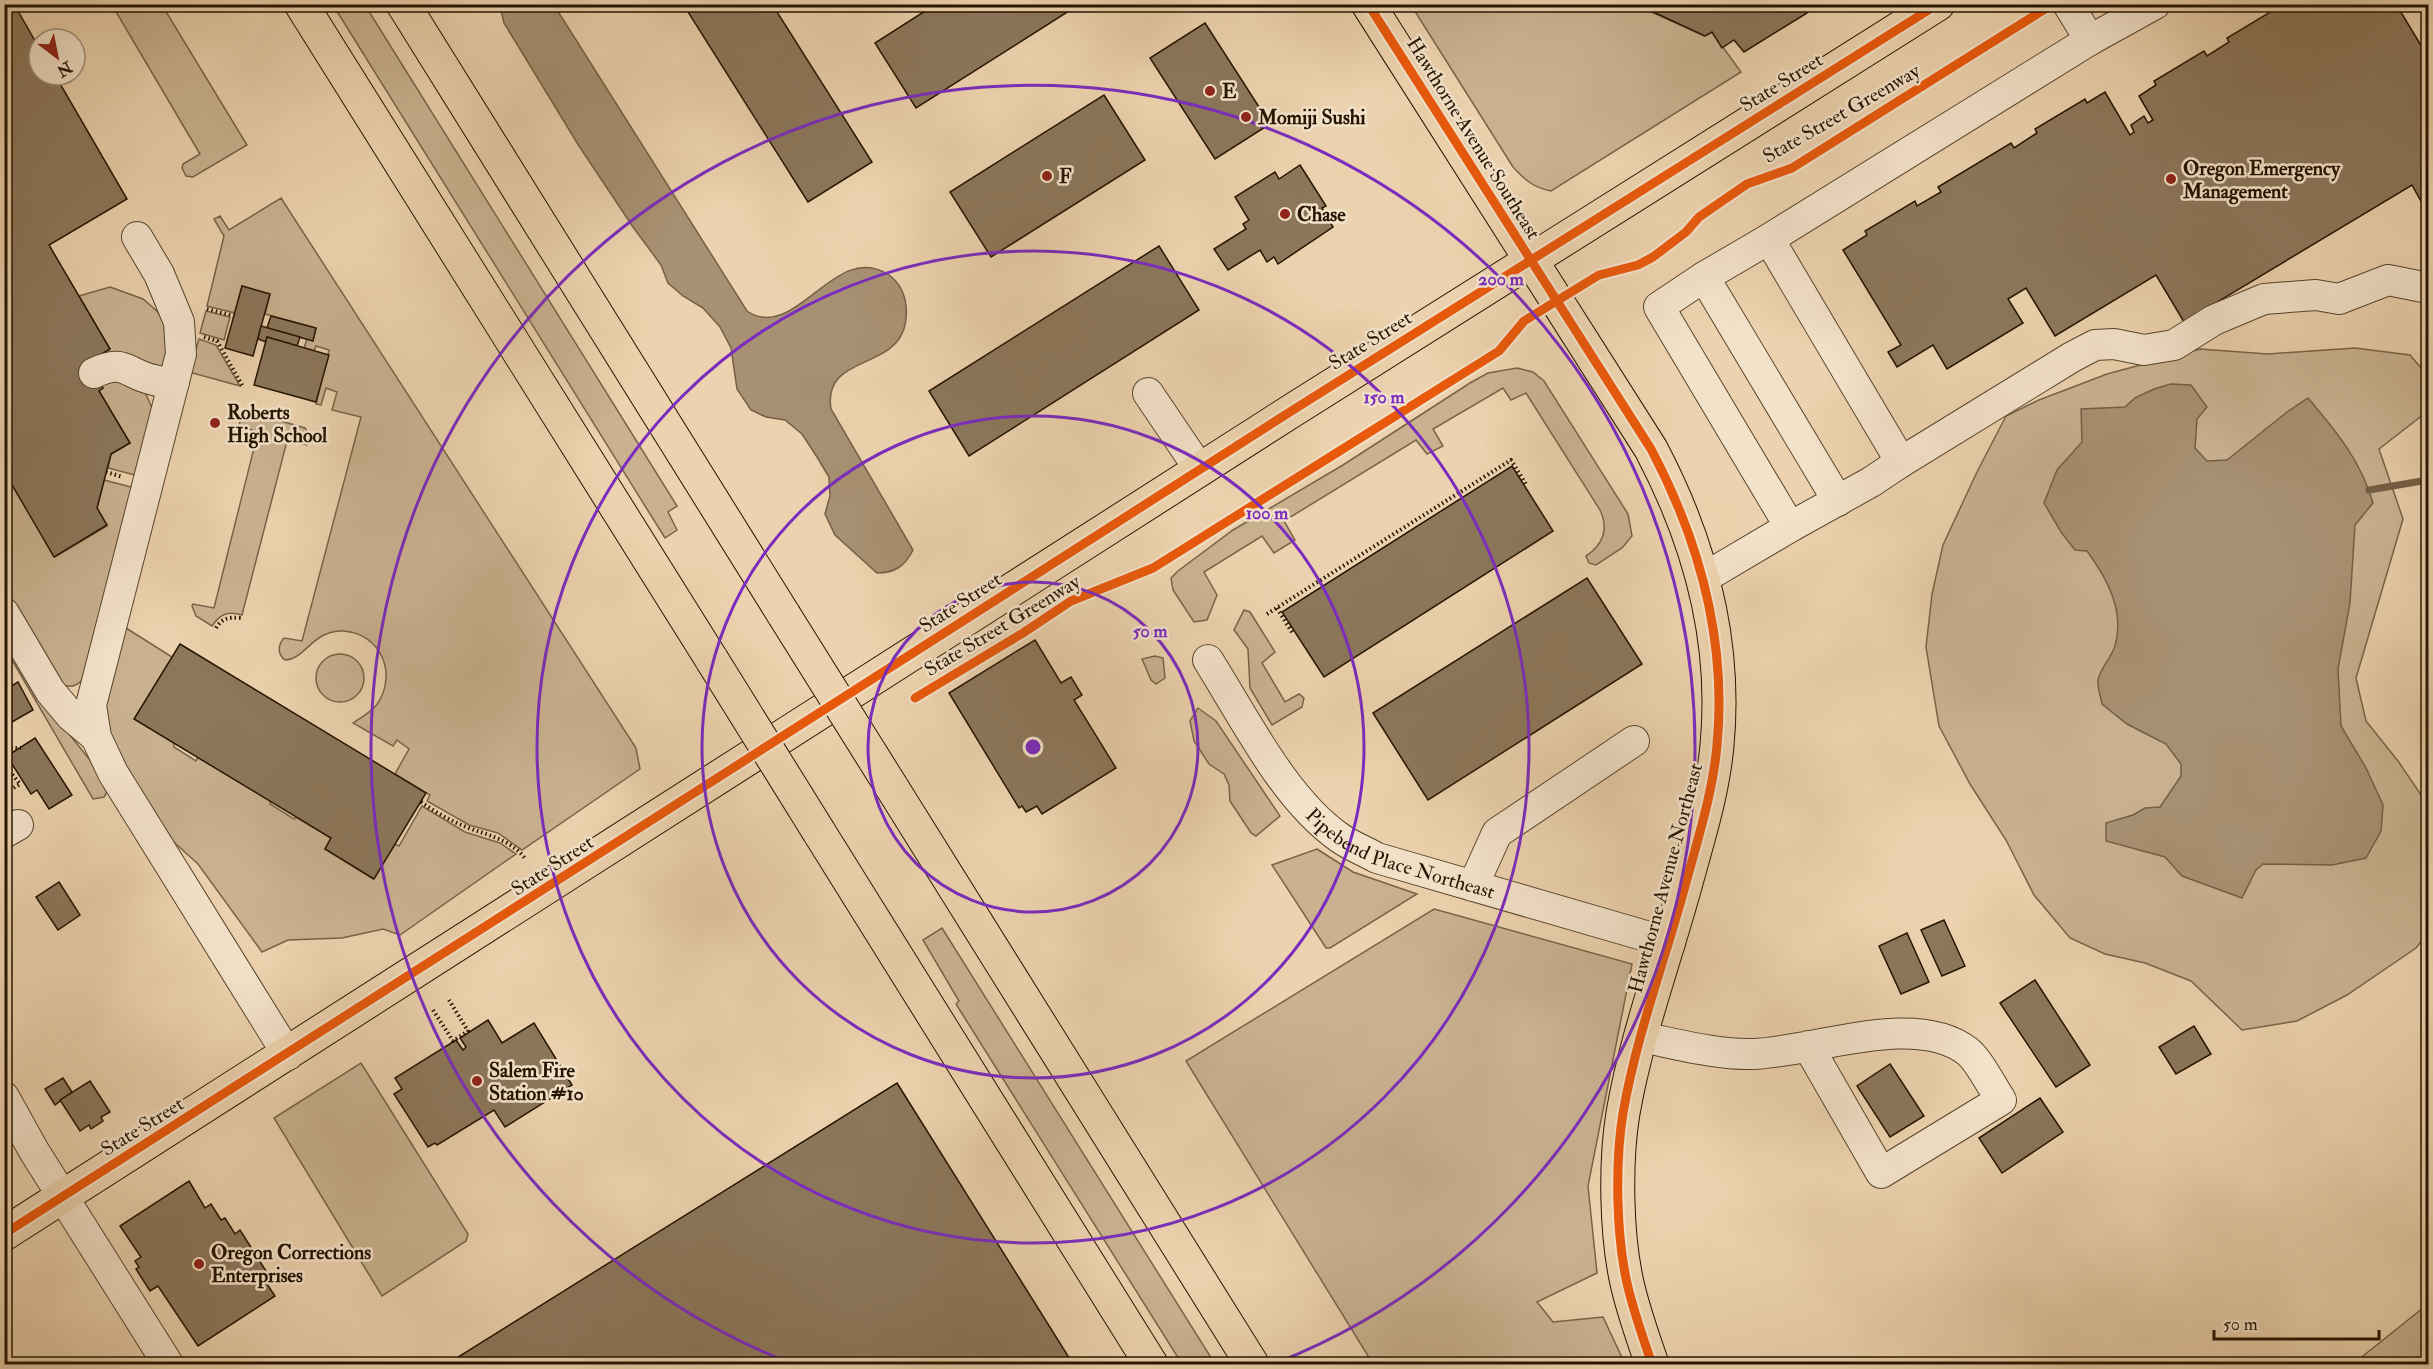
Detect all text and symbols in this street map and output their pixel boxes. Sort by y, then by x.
north arrow [27,27,87,87]
street label: Hawthorne Avenue Southeast [1401,33,1546,244]
street label: State Street [1735,47,1828,118]
text: N [52,56,77,82]
street label: State Street Greenway [1758,58,1925,169]
place label: E [1222,79,1237,104]
marker: E [1203,84,1217,98]
place label: Momiji Sushi [1257,105,1366,130]
marker: Momiji Sushi [1239,110,1253,124]
place label: Oregon Emergency Management [2182,156,2341,205]
place label: F [1059,164,1072,189]
marker: F [1040,169,1054,183]
marker: Oregon Emergency Management [2164,172,2178,186]
place label: Chase [1297,202,1346,227]
marker: Chase [1278,207,1292,221]
text: 200 m [1478,268,1525,291]
street label: State Street [1324,305,1417,376]
text: 150 m [1363,386,1406,409]
place label: Roberts High School [227,400,328,449]
marker: Roberts High School [208,416,222,430]
text: 100 m [1246,502,1289,525]
street label: State Street [914,566,1007,638]
street label: State Street Greenway [920,568,1086,682]
text: 50 m [1133,620,1168,643]
centre of rings [1023,737,1043,757]
street label: Hawthorne Avenue Northeast [1623,760,1708,996]
street label: Pipebend Place Northeast [1300,803,1498,905]
street label: State Street [506,829,599,901]
place label: Salem Fire Station #10 [489,1058,584,1106]
marker: Salem Fire Station #10 [470,1074,484,1088]
street label: State Street [96,1091,189,1162]
place label: Oregon Corrections Enterprises [211,1240,371,1289]
marker: Oregon Corrections Enterprises [192,1257,206,1271]
scale bar [2214,1303,2379,1341]
text: 50 m [2223,1313,2258,1336]

